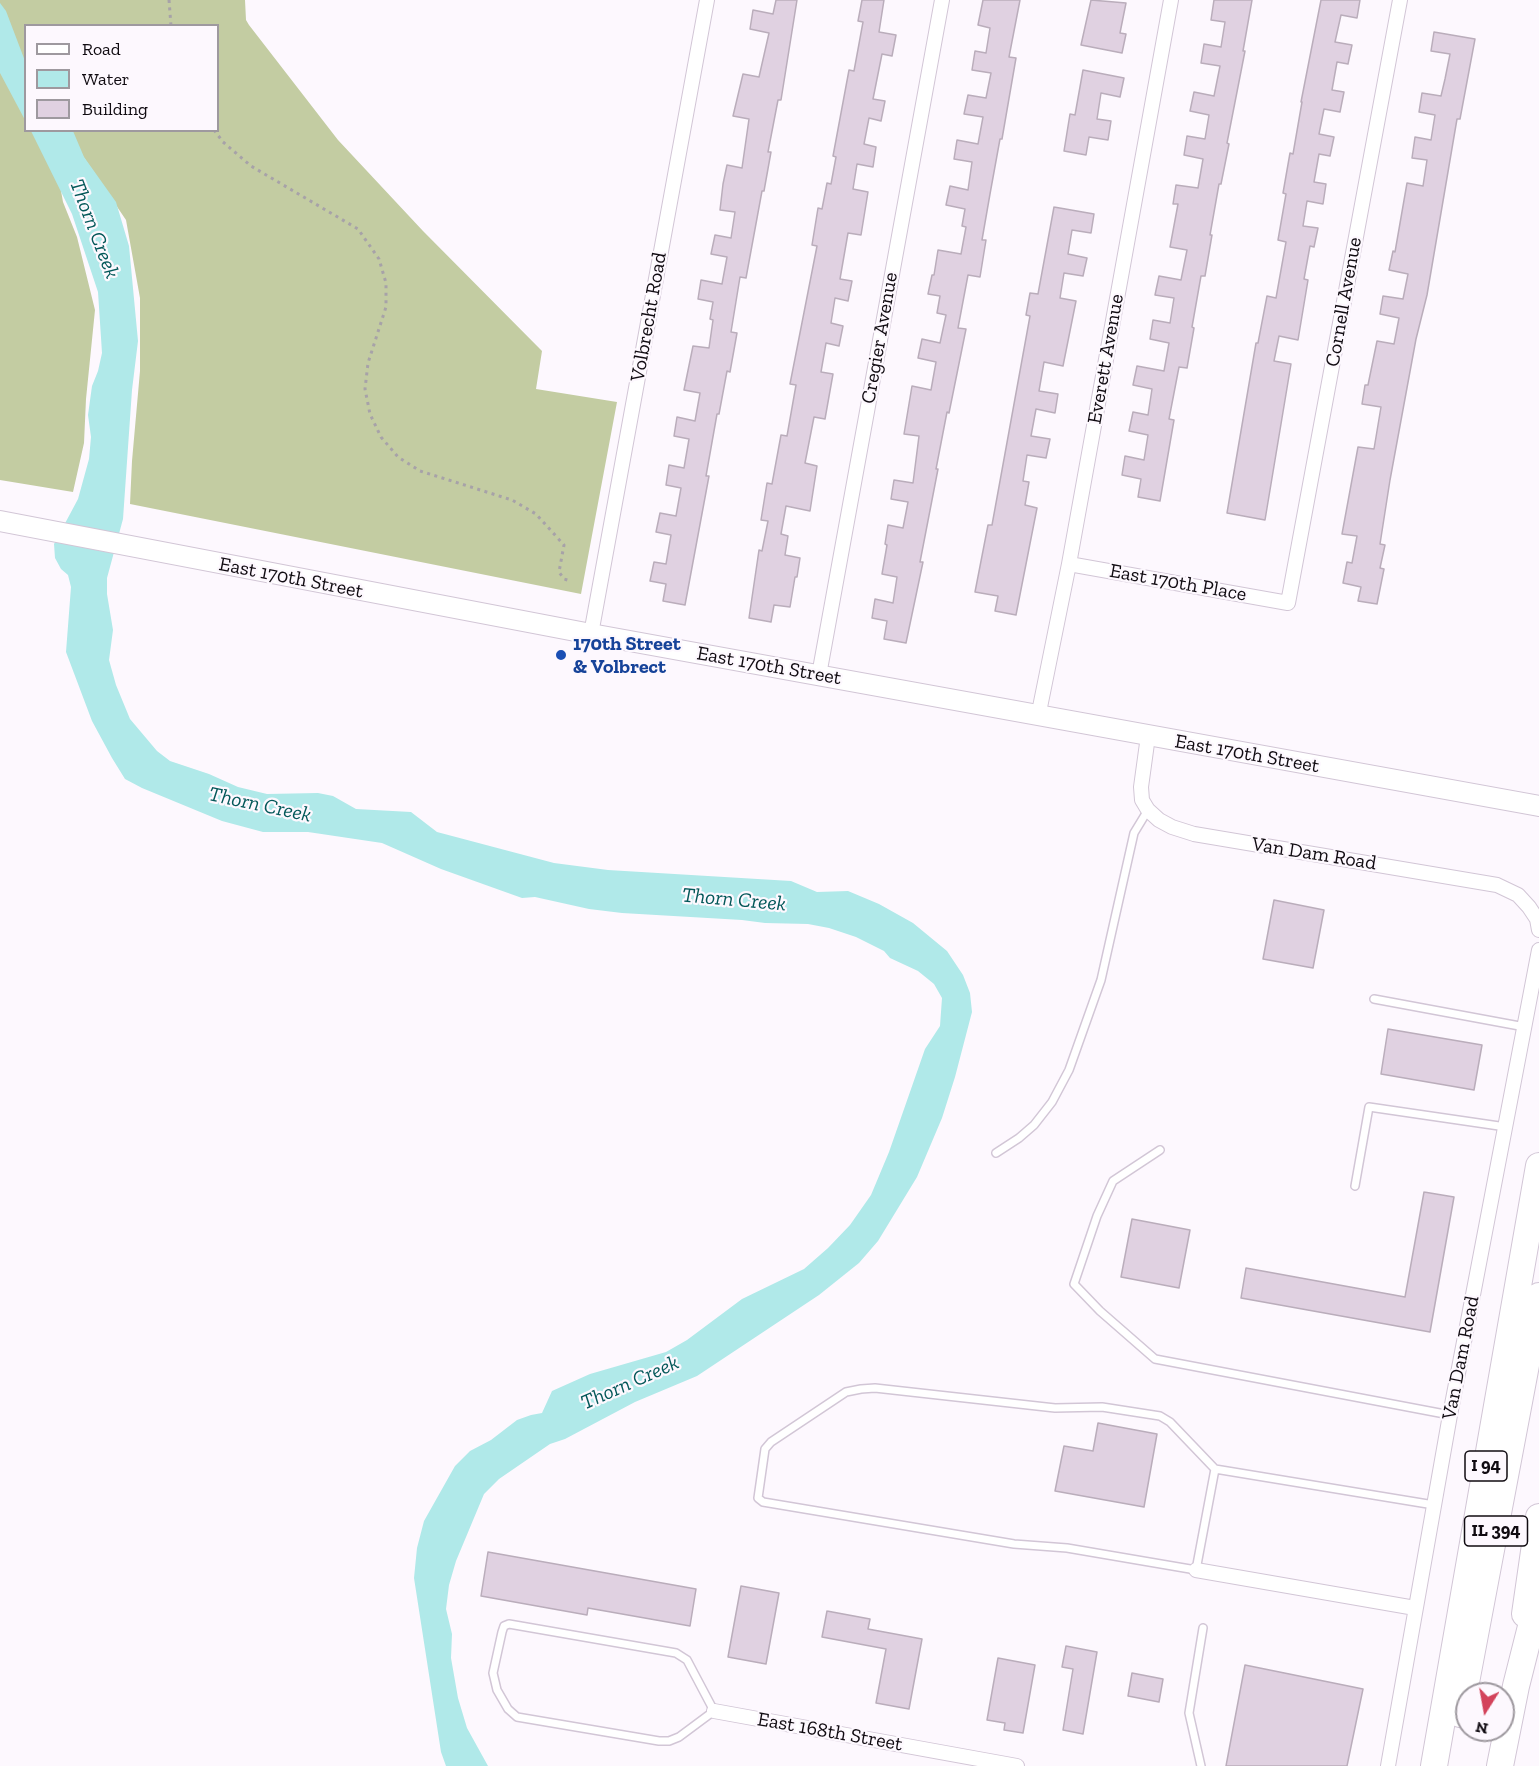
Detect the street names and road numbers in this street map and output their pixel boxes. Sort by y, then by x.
street label: Cornell Avenue [1321,235,1367,369]
street label: Volbrecht Road [626,250,672,384]
street label: Cregier Avenue [857,270,903,406]
street label: Everett Avenue [1083,292,1129,426]
street label: East 170th Street [217,552,365,604]
street label: East 170th Place [1108,559,1248,607]
street label: East 170th Street [695,641,843,691]
street label: East 170th Street [1173,729,1321,779]
street label: Van Dam Road [1250,832,1378,876]
street label: Van Dam Road [1437,1294,1485,1422]
road number: I 94 [1465,1451,1507,1481]
road number: IL 394 [1464,1516,1528,1546]
street label: East 168th Street [755,1707,905,1757]

